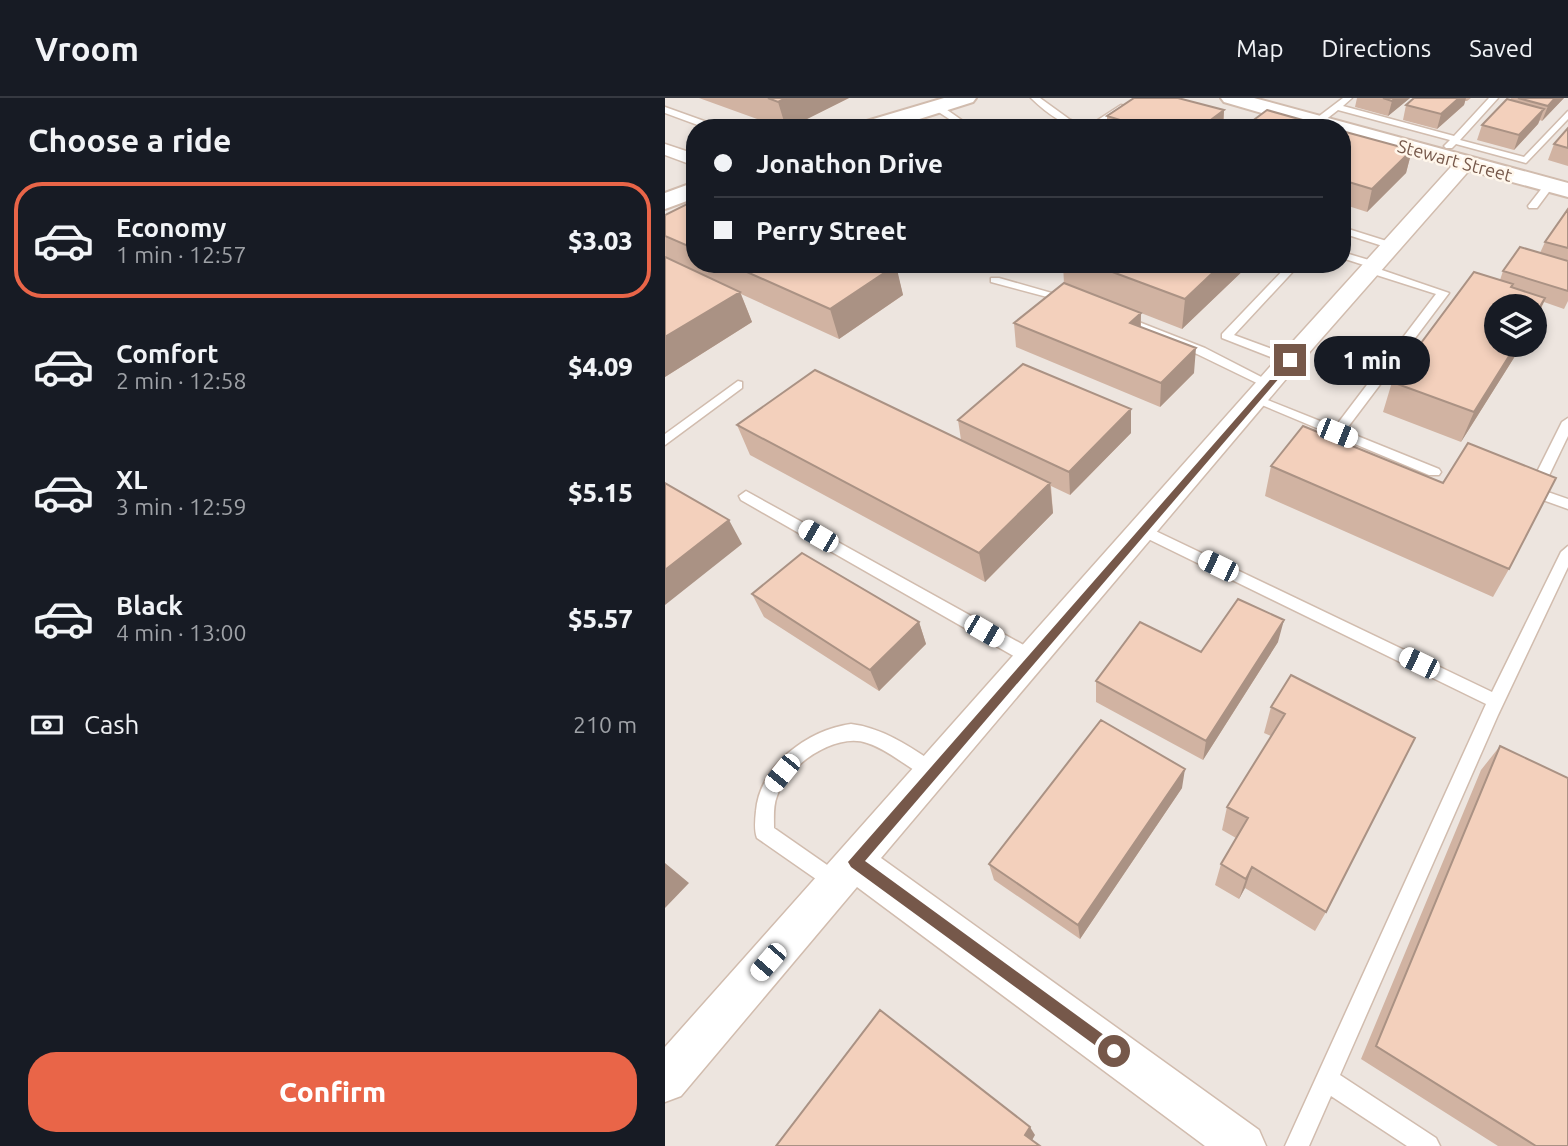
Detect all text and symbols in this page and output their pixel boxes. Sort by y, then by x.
text: Vroom [35,30,139,67]
text: Map [1236,35,1283,62]
text: Directions [1321,35,1431,62]
text: Saved [1469,35,1533,62]
text: Choose a ride [28,122,231,158]
street label: Stewart Street [1395,135,1515,185]
text: Jonathon Drive [756,149,943,178]
icon: car [32,209,95,272]
text: Economy [116,213,226,242]
text: Perry Street [756,216,907,245]
text: $3.03 [568,226,633,255]
text: 1 min · 12:57 [116,242,247,267]
map controls [1484,294,1547,357]
button: layers [1484,294,1547,357]
icon: car [32,335,95,398]
callout: 1 min [1315,336,1430,384]
text: Comfort [116,339,219,368]
route end [1274,344,1306,376]
text: 1 min [1343,348,1401,373]
text: $4.09 [568,352,633,381]
text: 2 min · 12:58 [116,368,247,393]
car [1314,415,1361,451]
icon: car [32,461,95,524]
text: XL [116,465,147,494]
text: $5.15 [568,478,633,507]
text: 3 min · 12:59 [116,494,247,519]
car [795,516,842,556]
car [1195,547,1242,585]
icon: car [32,587,95,650]
text: Black [116,591,183,620]
text: $5.57 [568,604,633,633]
car [961,611,1008,651]
text: 4 min · 13:00 [116,620,247,645]
car [1396,644,1443,682]
icon: cash [28,706,66,744]
text: Cash [84,710,139,739]
text: 210 m [573,712,637,737]
car [761,750,804,796]
car [747,939,790,985]
route start [1098,1035,1130,1067]
button: Confirm [28,1052,637,1132]

